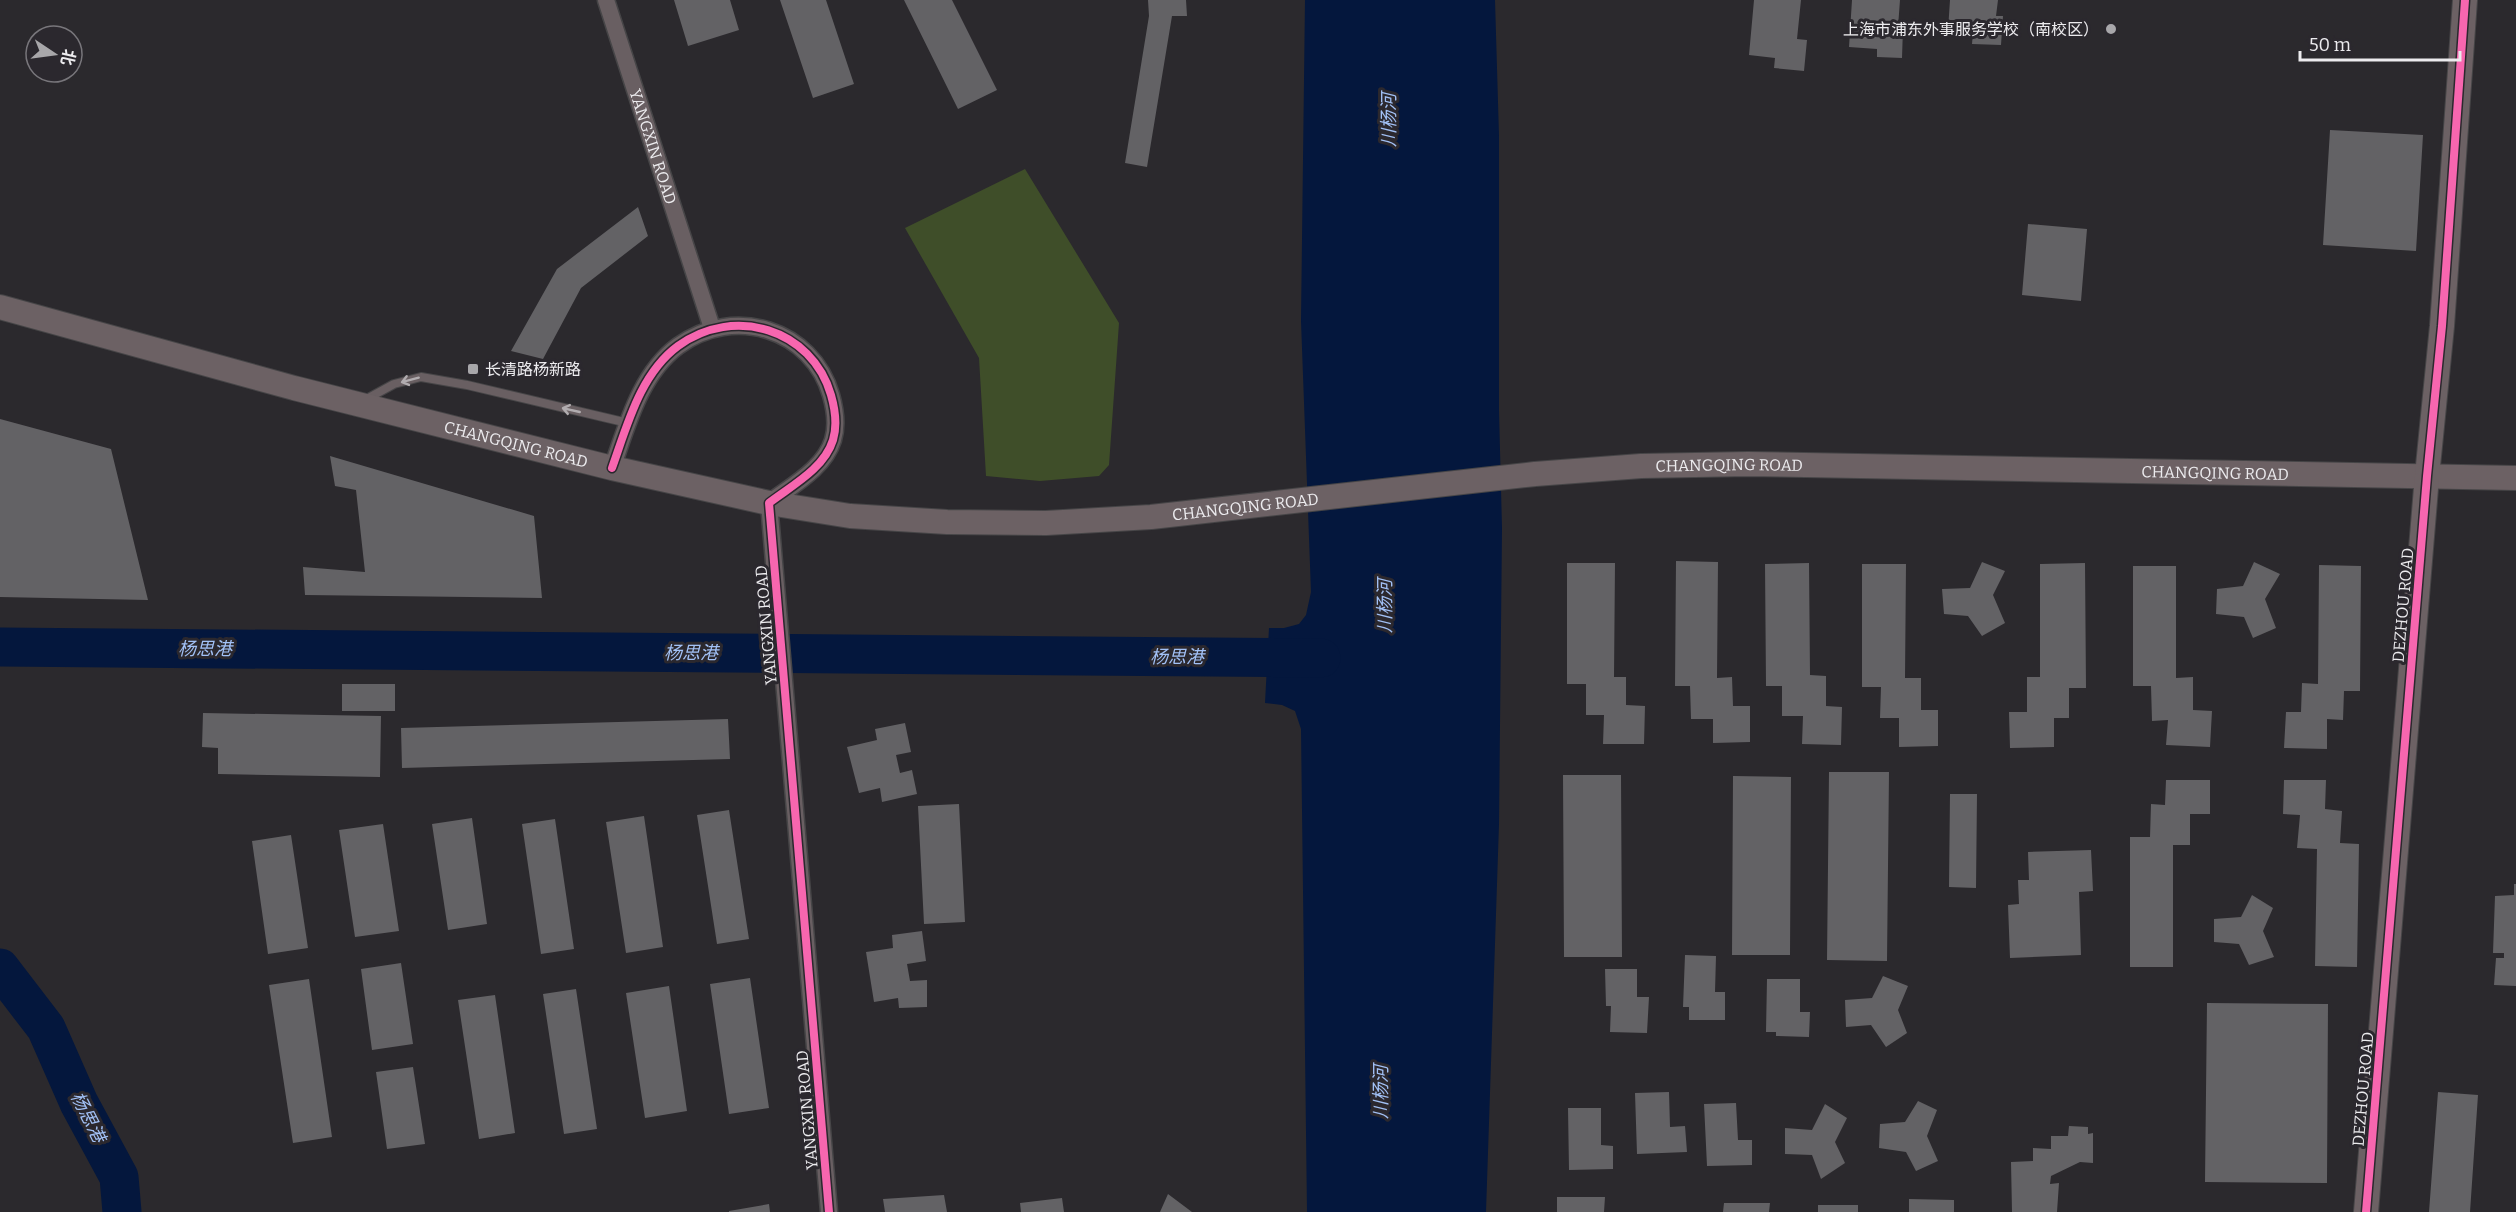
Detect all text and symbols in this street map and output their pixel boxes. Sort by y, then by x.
place label: 上海市浦东外事服务学校（南校区） [1843,20,2099,39]
marker: 上海市浦东外事服务学校（南校区） [2104,22,2118,36]
north arrow [24,24,84,84]
scale bar [2300,24,2460,62]
text: 50 m [2309,34,2351,56]
text: 北 [57,47,79,67]
street label: YANGXIN ROAD [626,87,681,206]
water label: 川杨河 [1378,90,1400,147]
place label: 长清路杨新路 [485,360,581,379]
marker: 长清路杨新路 [466,362,480,376]
one-way arrow [401,374,420,386]
one-way arrow [562,403,581,415]
street label: CHANGQING ROAD [442,417,590,471]
street label: CHANGQING ROAD [1655,454,1803,475]
street label: CHANGQING ROAD [2141,462,2289,483]
street label: CHANGQING ROAD [1171,489,1320,524]
street label: DEZHOU ROAD [2389,547,2417,663]
street label: YANGXIN ROAD [751,565,781,685]
water label: 川杨河 [1374,576,1396,633]
water label: 杨思港 [178,638,235,660]
water label: 杨思港 [664,642,721,664]
water label: 杨思港 [1150,646,1207,668]
street label: DEZHOU ROAD [2349,1031,2377,1147]
street label: YANGXIN ROAD [792,1050,822,1170]
water label: 川杨河 [1370,1062,1392,1119]
water label: 杨思港 [66,1088,111,1149]

